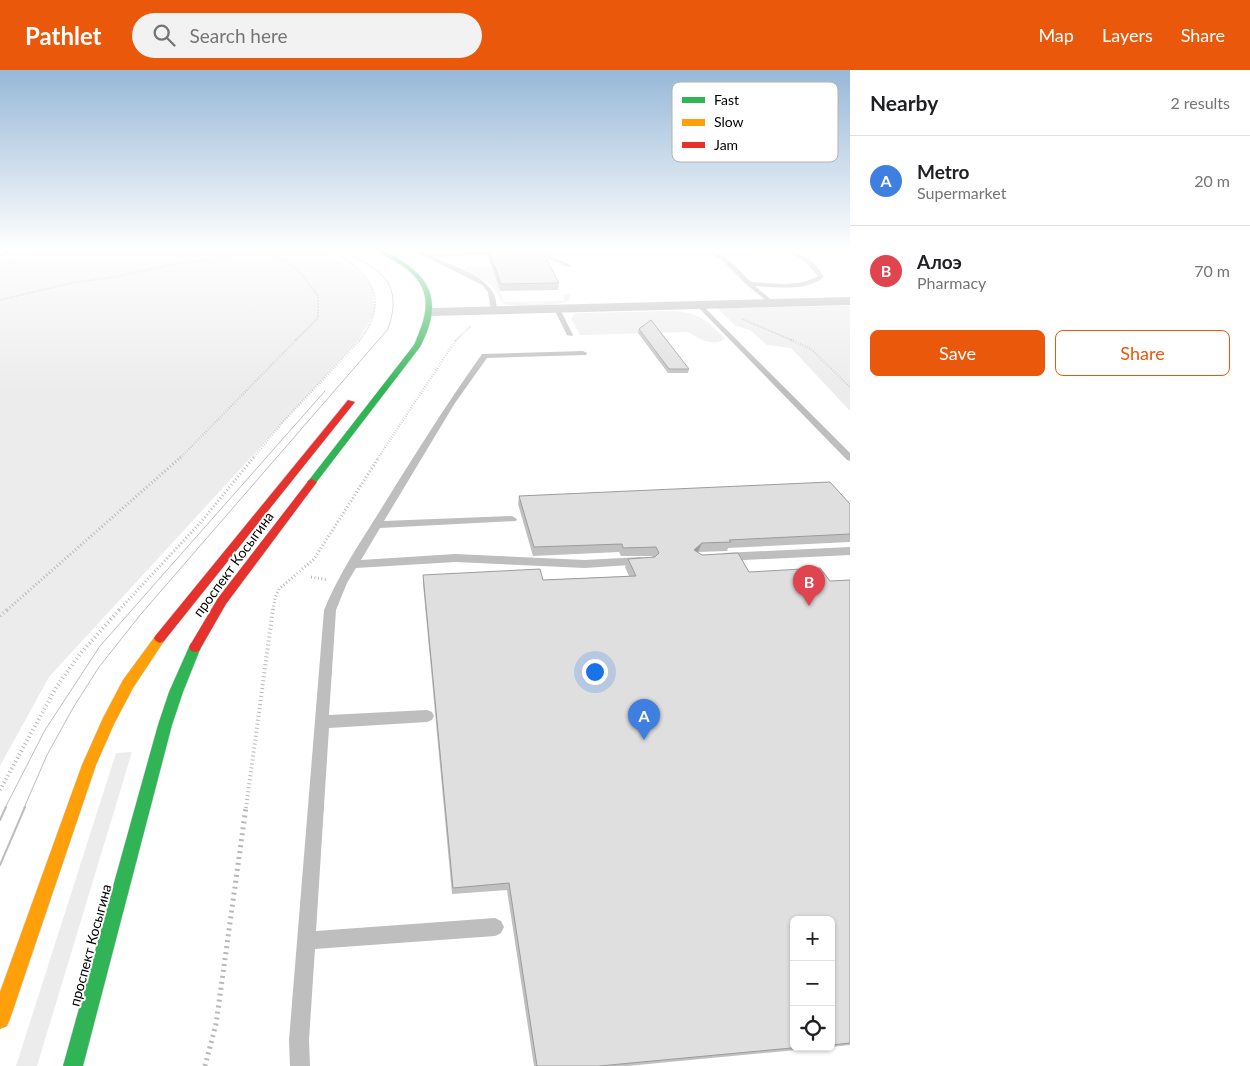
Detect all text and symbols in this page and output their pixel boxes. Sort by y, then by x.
search box [132,13,482,58]
text: Pathlet [25,21,102,50]
icon: search [150,21,178,49]
text: Search here [190,24,288,47]
text: Map [1038,24,1074,46]
text: Layers [1102,24,1153,46]
text: Share [1181,24,1225,46]
legend [672,82,838,162]
text: Nearby [870,90,938,115]
text: Fast [714,91,739,108]
text: 2 results [1170,93,1230,112]
text: Slow [714,113,744,130]
text: Jam [714,136,738,153]
text: Metro [917,160,970,183]
text: A [880,171,892,190]
text: 20 m [1194,171,1230,190]
text: Supermarket [917,183,1006,202]
text: Алоэ [917,250,962,273]
text: B [881,261,891,280]
text: 70 m [1194,261,1230,280]
text: Pharmacy [917,273,986,292]
button: Save [870,330,1045,376]
button: Share [1055,330,1230,376]
street label: проспект Косыгина [189,508,277,620]
pin: B [793,565,825,606]
your location [582,659,608,685]
pin: A [628,699,660,740]
street label: проспект Косыгина [66,882,114,1008]
map controls [790,916,835,1051]
button: + [790,916,835,961]
button: − [790,961,835,1006]
button: locate [790,1006,835,1051]

